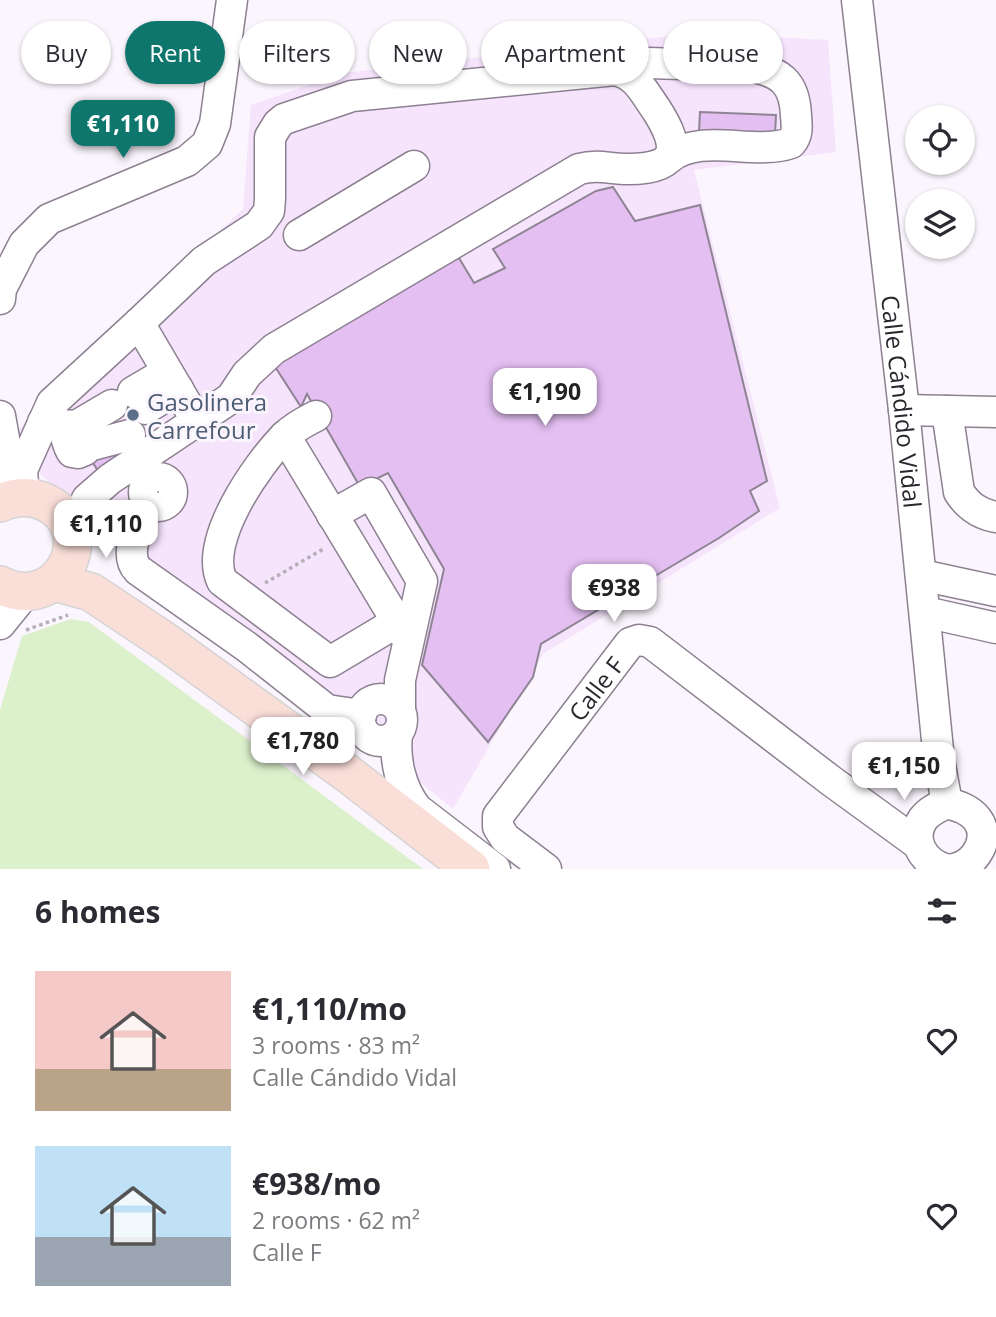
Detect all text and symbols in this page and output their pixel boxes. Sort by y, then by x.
chip: Buy [21,21,111,84]
chip: Rent [125,21,225,84]
chip: Filters [239,21,355,84]
chip: New [369,21,467,84]
chip: Apartment [481,21,649,84]
chip: House [663,21,783,84]
pin: €1,110 [66,100,180,160]
map controls [905,105,975,259]
button: locate [905,105,975,175]
text: €1,110 [87,107,159,139]
button: layers [905,189,975,259]
street label: Calle Cándido Vidal [874,293,930,510]
pin: €1,190 [488,368,602,428]
text: €1,190 [509,375,581,407]
place label: Gasolinera Carrefour [147,385,267,446]
marker: Gasolinera Carrefour [125,407,141,423]
pin: €1,110 [49,500,163,560]
text: €1,110 [70,507,142,539]
pin: €938 [573,564,655,624]
text: €938 [588,571,640,603]
street label: Calle F [560,649,631,727]
pin: €1,780 [246,718,360,777]
text: €1,780 [267,724,339,756]
pin: €1,150 [847,742,961,802]
text: €1,150 [868,749,940,781]
text: 6 homes [35,891,160,932]
icon: filters [923,892,961,930]
text: €1,110/mo [252,988,407,1029]
icon: home [91,999,175,1083]
icon: heart [923,1022,961,1060]
text: 3 rooms · 83 m² [252,1029,420,1061]
text: Calle Cándido Vidal [252,1061,457,1093]
text: €938/mo [252,1163,381,1204]
icon: home [91,1174,175,1258]
icon: heart [923,1197,961,1235]
text: 2 rooms · 62 m² [252,1204,420,1236]
text: Calle F [252,1236,322,1268]

